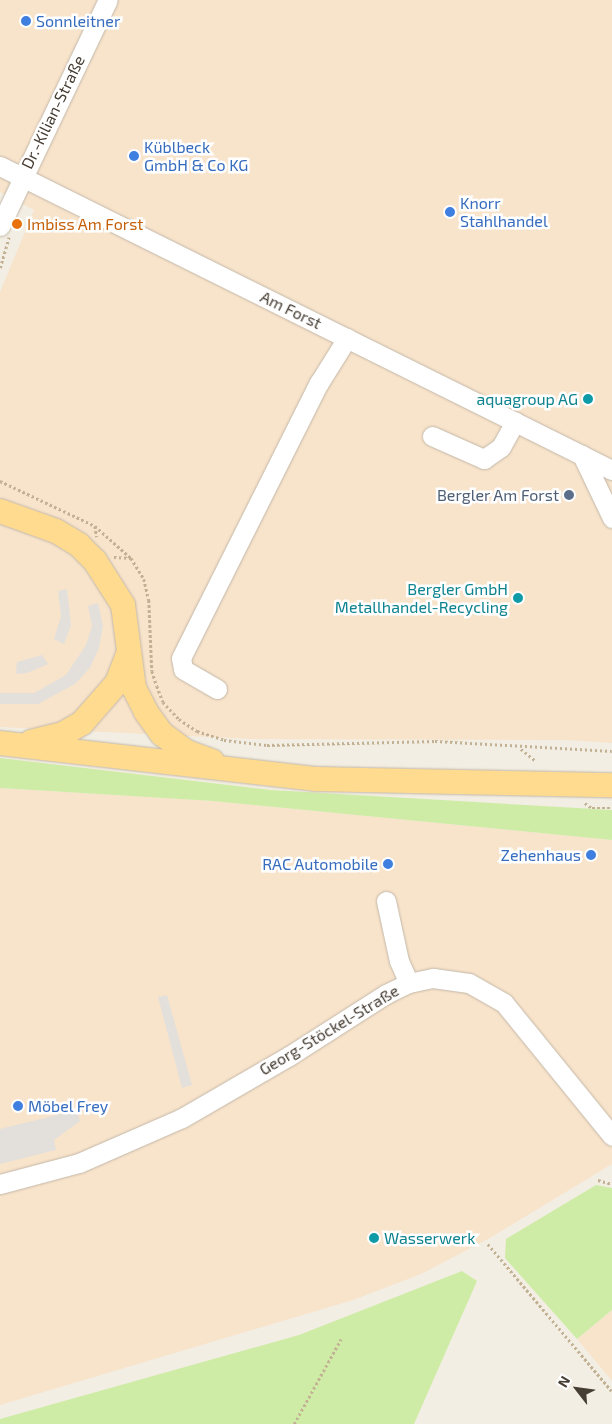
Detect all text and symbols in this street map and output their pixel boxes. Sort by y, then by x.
place label: Sonnleitner [36,11,120,31]
marker: Sonnleitner [20,15,32,27]
street label: Dr.-Kilian-Straße [17,52,89,172]
place label: Küblbeck GmbH & Co KG [144,137,248,175]
marker: Küblbeck GmbH & Co KG [128,150,140,162]
place label: Knorr Stahlhandel [460,193,548,231]
marker: Knorr Stahlhandel [444,206,456,218]
place label: Imbiss Am Forst [27,214,144,234]
marker: Imbiss Am Forst [11,218,23,230]
street label: Am Forst [257,287,325,333]
place label: aquagroup AG [476,389,578,409]
marker: aquagroup AG [582,393,594,405]
place label: Bergler Am Forst [436,485,559,505]
marker: Bergler Am Forst [563,489,575,501]
place label: Bergler GmbH Metallhandel-Recycling [335,579,508,617]
marker: Bergler GmbH Metallhandel-Recycling [512,592,524,604]
place label: Zehenhaus [501,845,581,865]
marker: Zehenhaus [585,849,597,861]
place label: RAC Automobile [262,854,378,874]
marker: RAC Automobile [382,858,394,870]
street label: Georg-Stöckel-Straße [256,981,402,1079]
place label: Möbel Frey [28,1096,109,1116]
marker: Möbel Frey [12,1100,24,1112]
place label: Wasserwerk [384,1228,475,1248]
marker: Wasserwerk [368,1232,380,1244]
north arrow [552,1364,602,1414]
text: N [554,1373,573,1390]

